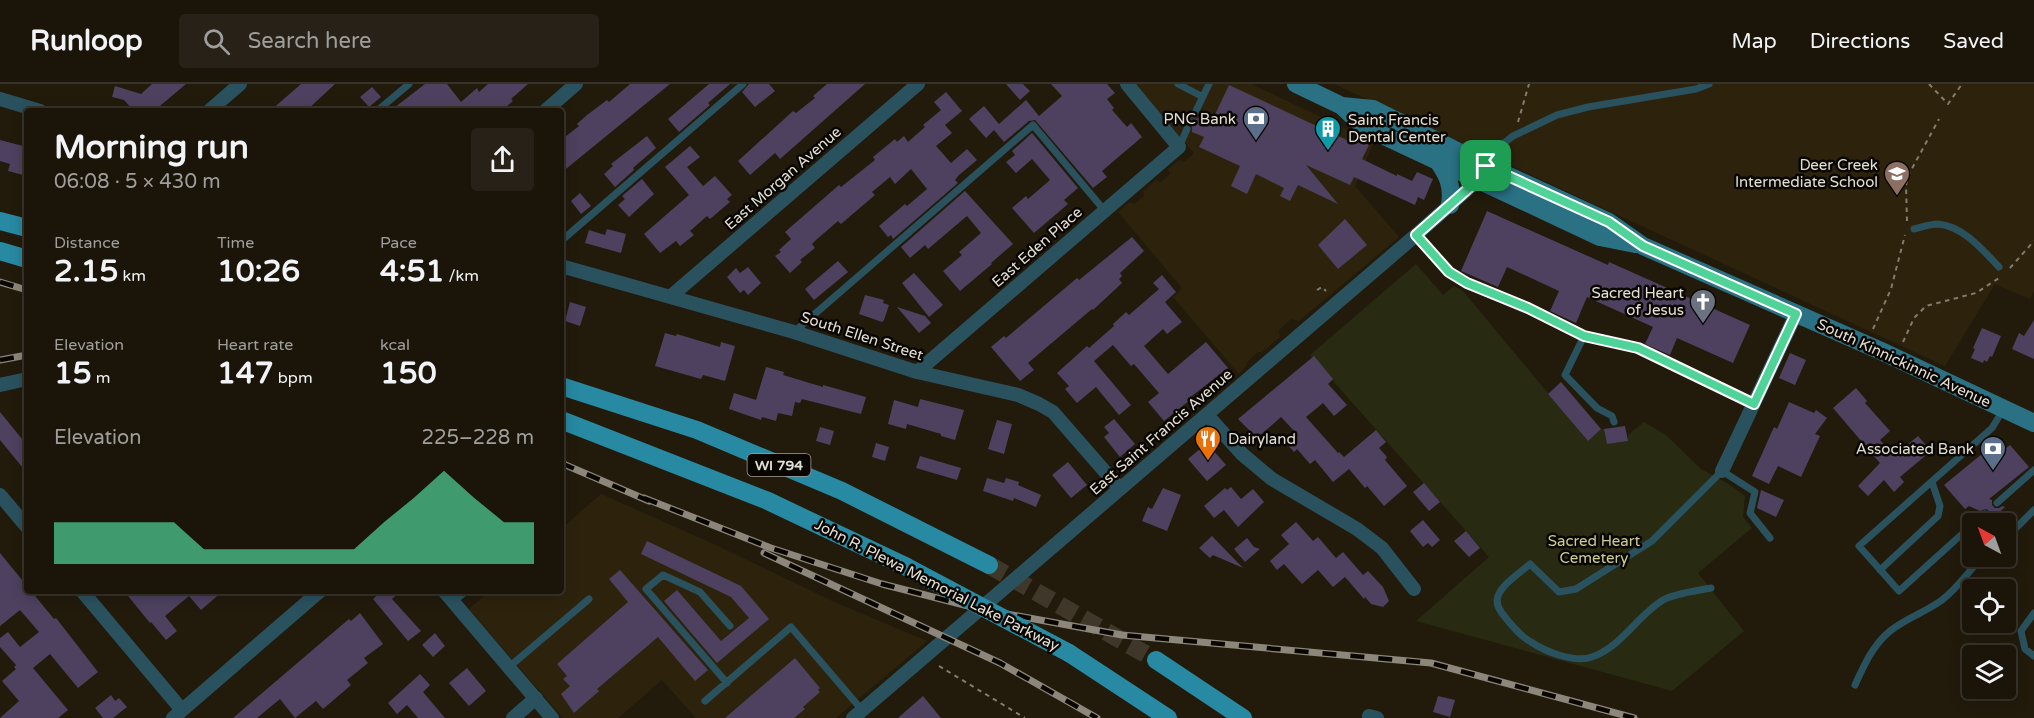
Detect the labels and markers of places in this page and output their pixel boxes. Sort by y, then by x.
bank icon: PNC Bank [1241,104,1271,142]
place label: PNC Bank [1163,110,1236,128]
place label: Saint Francis Dental Center [1348,111,1446,146]
building icon: Saint Francis Dental Center [1313,114,1343,152]
pin [1460,140,1511,191]
place label: Deer Creek Intermediate School [1735,156,1878,191]
school or university icon: Deer Creek Intermediate School [1882,159,1912,197]
place label: Sacred Heart of Jesus [1591,284,1684,319]
church icon: Sacred Heart of Jesus [1688,287,1718,325]
restaurant icon: Dairyland [1193,424,1223,462]
place label: Dairyland [1228,430,1296,448]
bank icon: Associated Bank [1978,434,2008,472]
place label: Associated Bank [1856,440,1974,458]

